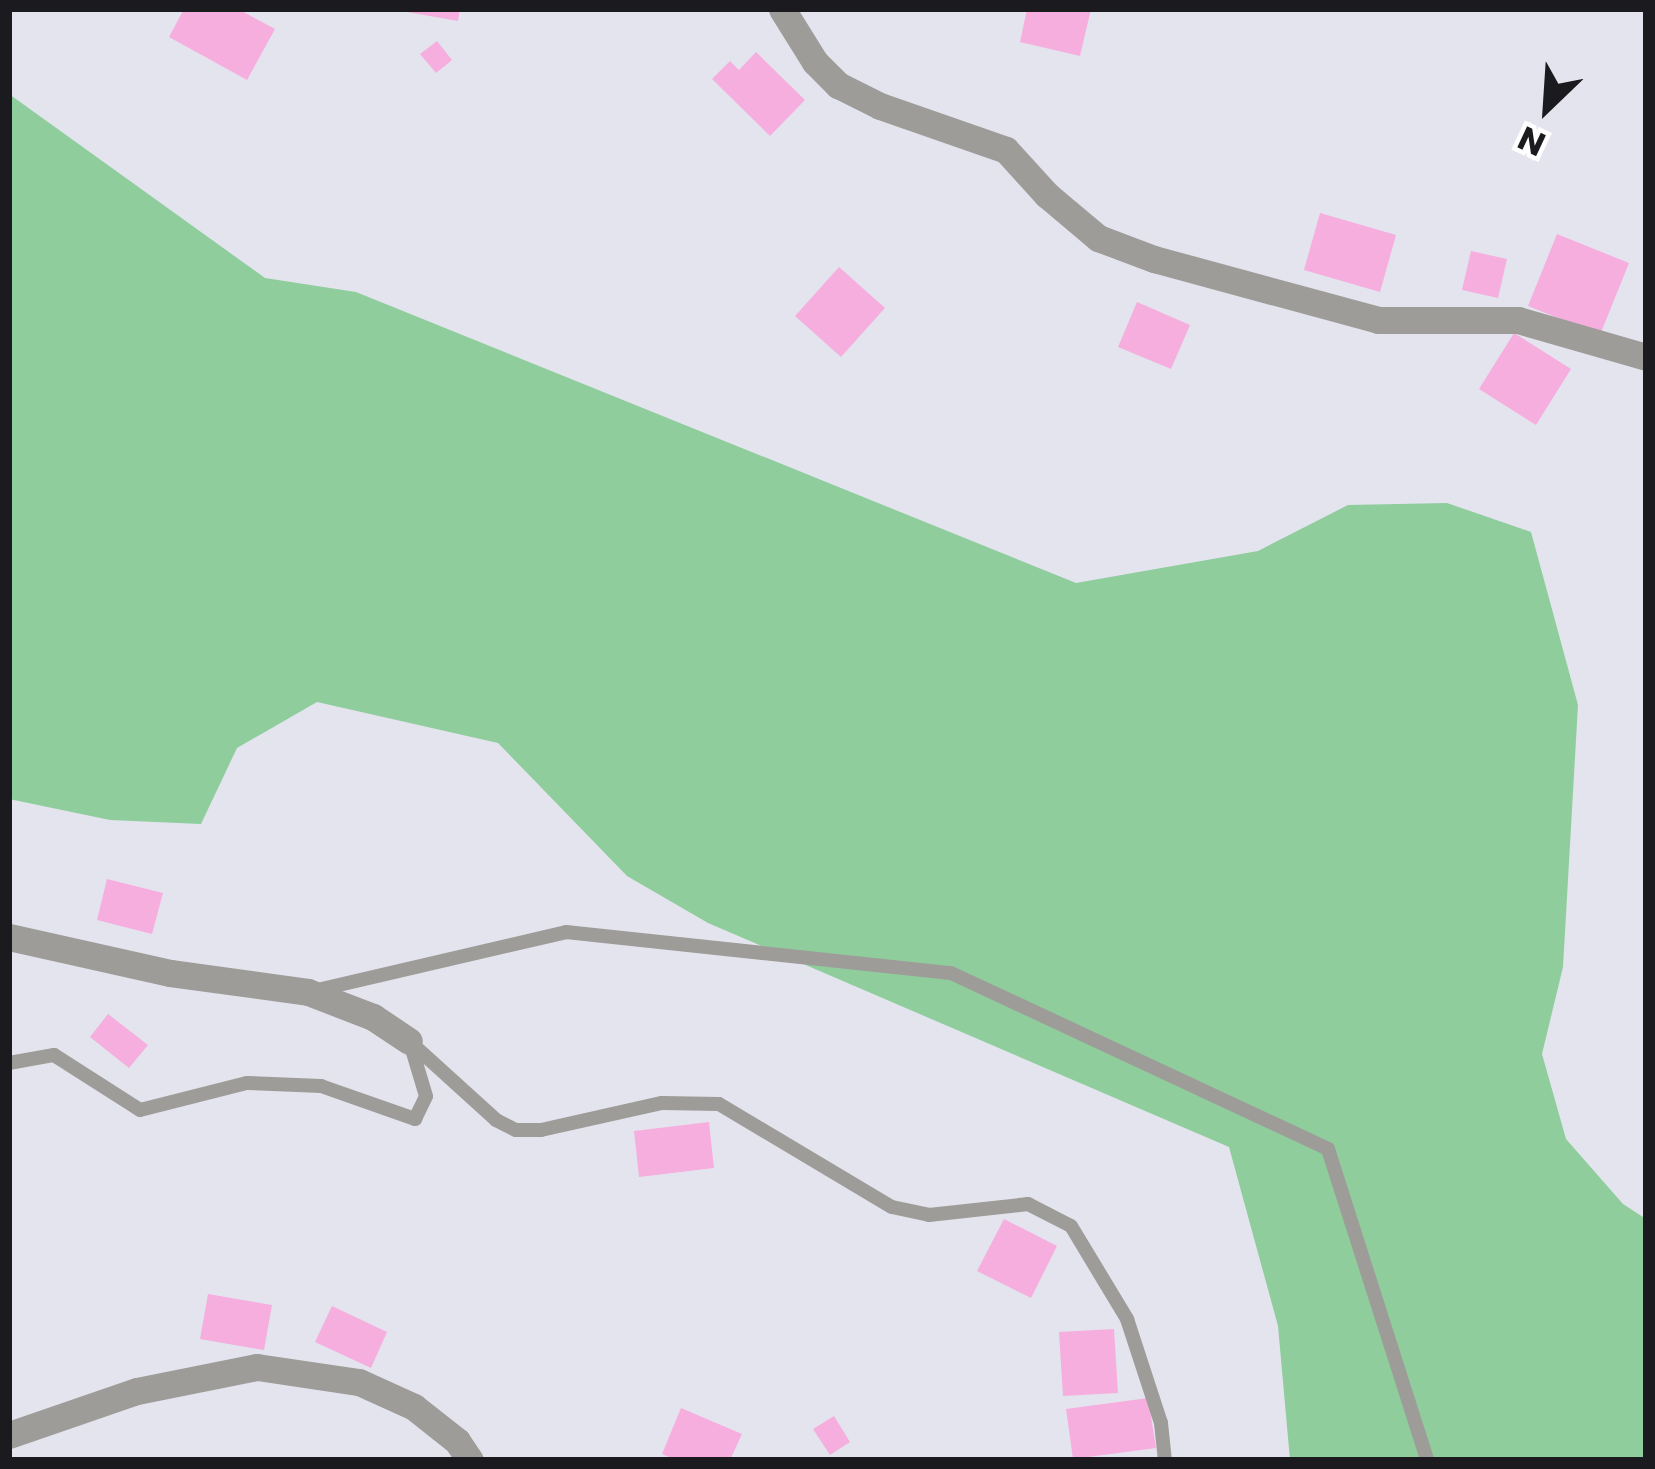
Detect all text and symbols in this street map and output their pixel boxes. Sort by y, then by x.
north arrow [1487,48,1607,168]
text: N [1510,115,1553,168]

